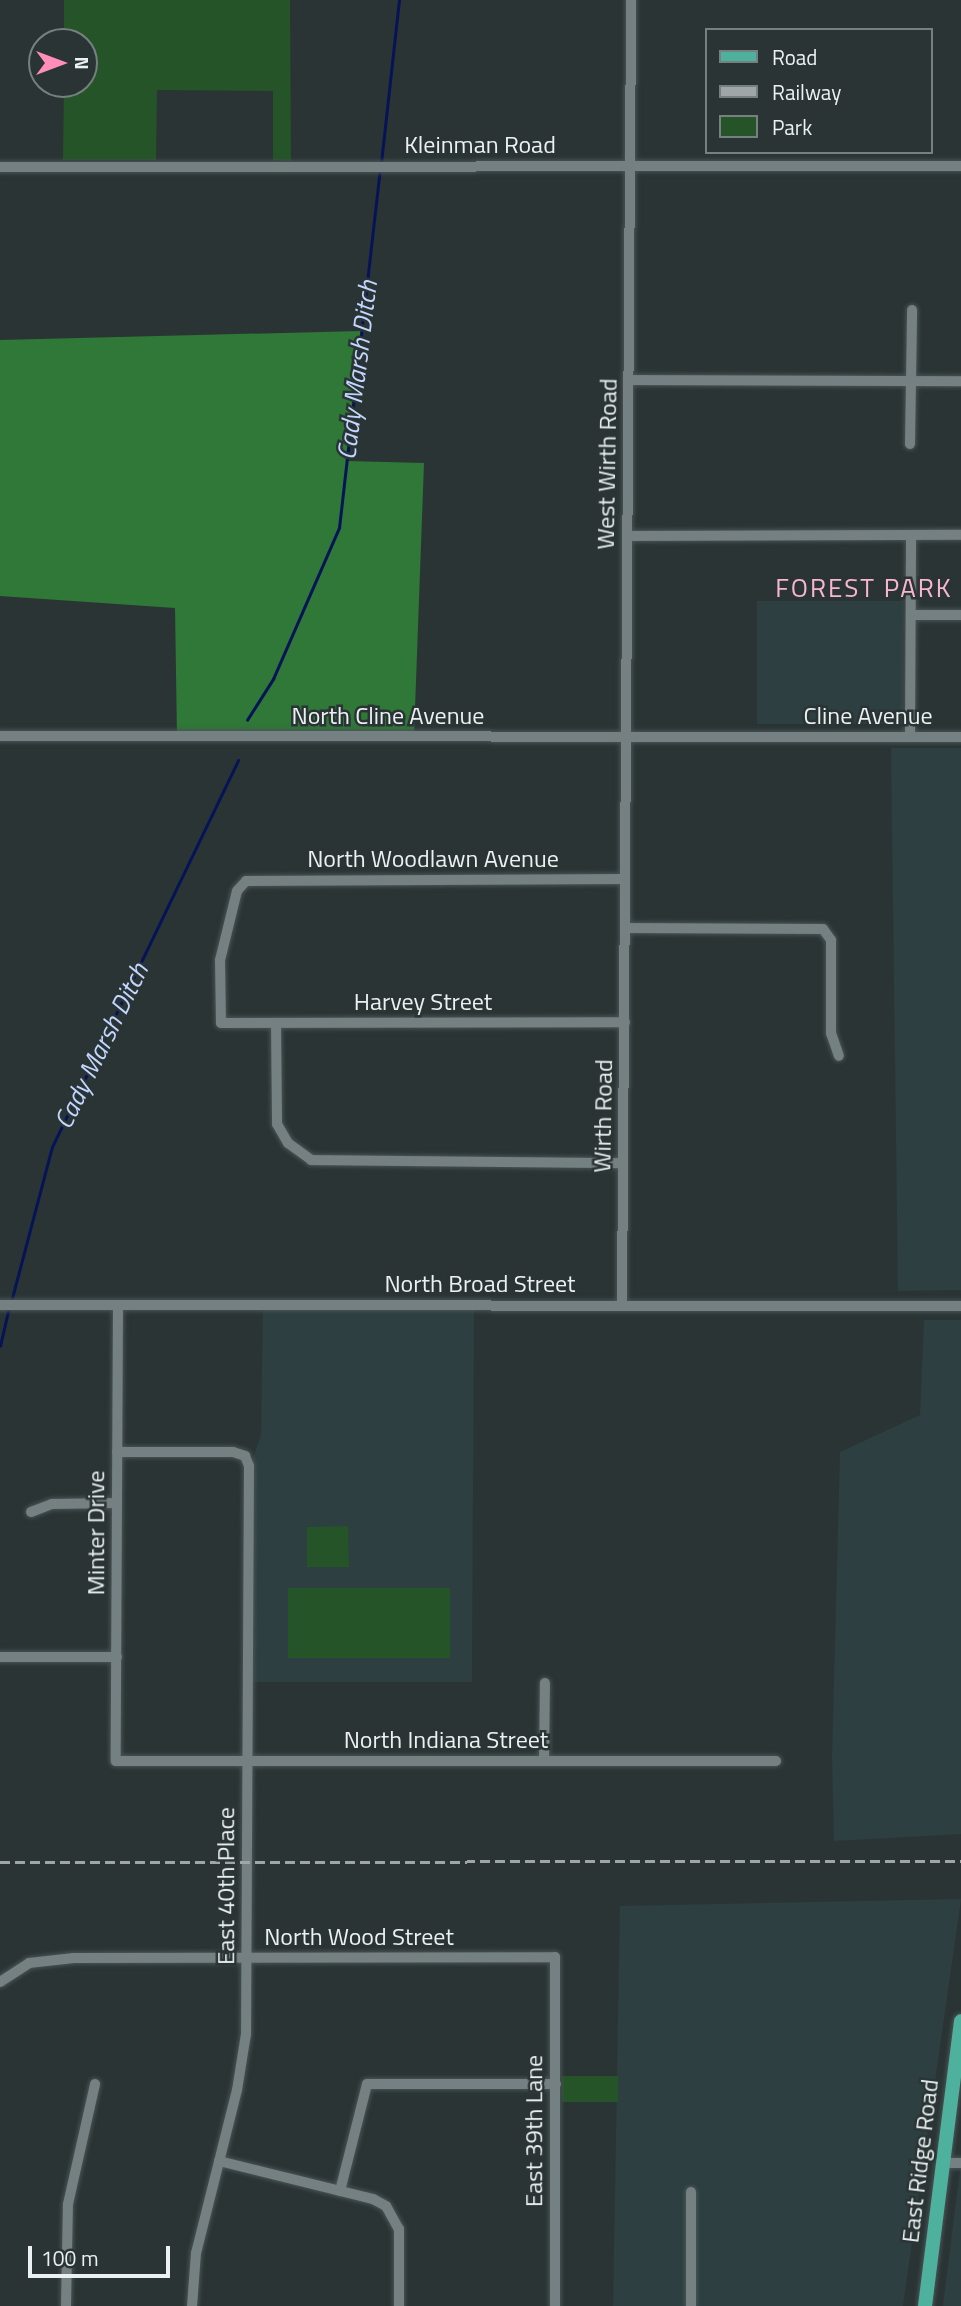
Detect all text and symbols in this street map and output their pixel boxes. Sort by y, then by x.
north arrow [28,28,98,98]
legend [706,28,933,154]
text: Road [772,41,817,73]
text: N [68,56,97,70]
text: Railway [772,76,841,108]
text: Park [772,111,812,143]
street label: Kleinman Road [404,131,556,159]
water label: Cady Marsh Ditch [331,279,383,461]
street label: West Wirth Road [591,378,623,550]
district label: FOREST PARK [777,572,951,604]
street label: North Cline Avenue [292,702,484,730]
street label: Cline Avenue [803,702,933,730]
street label: North Woodlawn Avenue [307,845,559,873]
water label: Cady Marsh Ditch [47,958,155,1134]
street label: Harvey Street [354,988,492,1016]
street label: Wirth Road [588,1059,618,1173]
street label: North Broad Street [384,1270,576,1298]
street label: Minter Drive [82,1471,110,1595]
street label: North Indiana Street [344,1726,548,1754]
street label: East 40th Place [212,1807,240,1965]
street label: North Wood Street [264,1923,454,1951]
street label: East 39th Lane [520,2055,548,2207]
street label: East Ridge Road [896,2078,944,2244]
scale bar [32,2232,173,2276]
text: 100 m [41,2242,98,2274]

